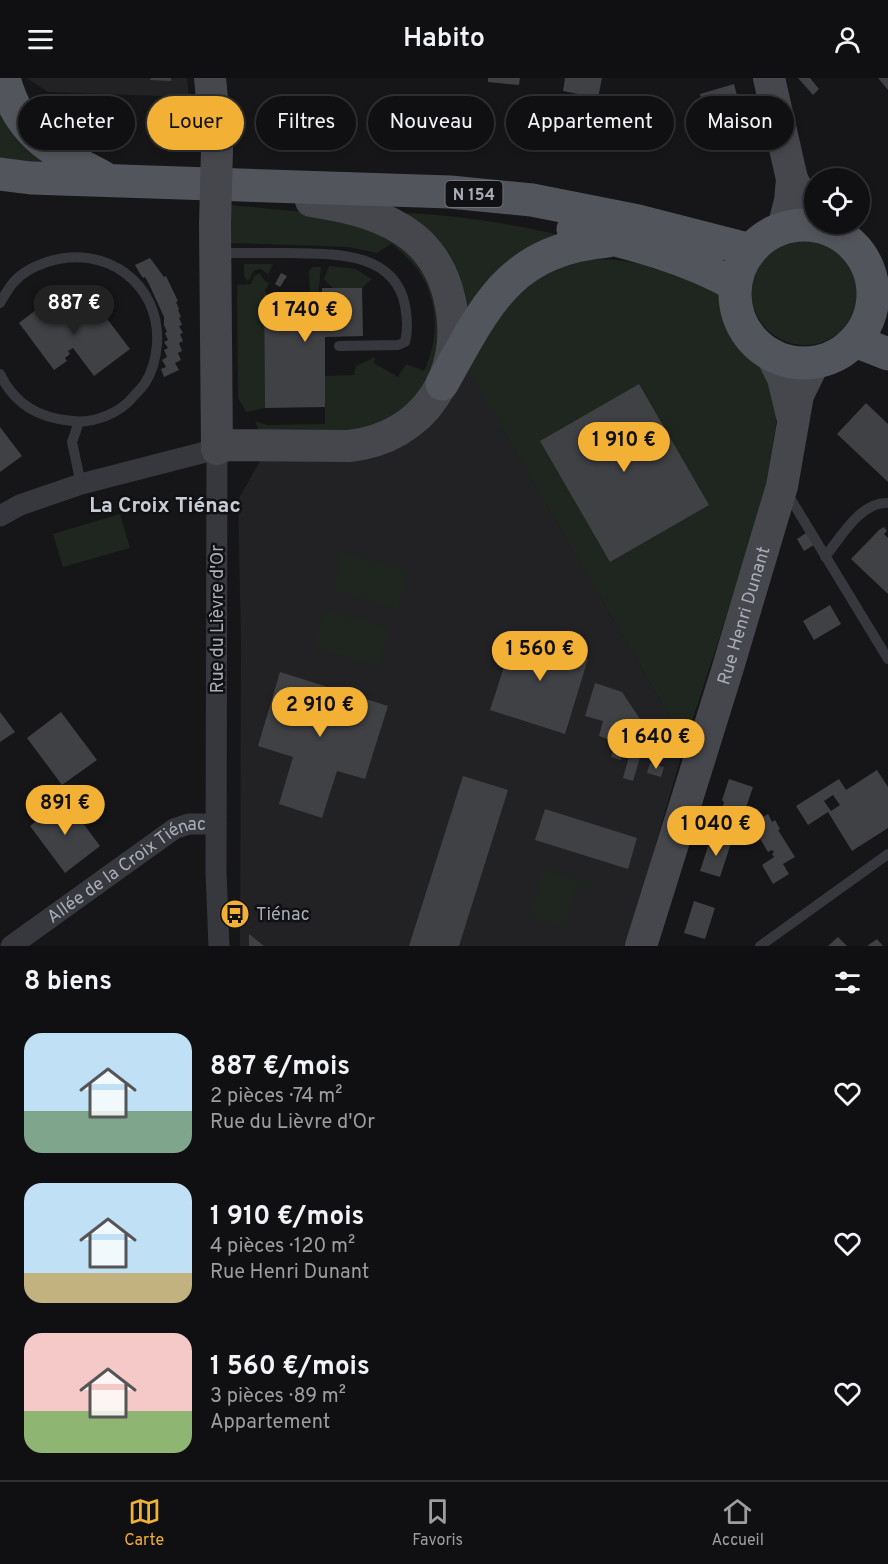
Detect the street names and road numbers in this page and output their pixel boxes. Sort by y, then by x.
road number: N 154 [446,181,502,207]
street label: Rue Henri Dunant [713,544,776,688]
street label: Rue du Lièvre d'Or [207,545,230,693]
street label: Allée de la Croix Tiénac [43,814,206,930]

